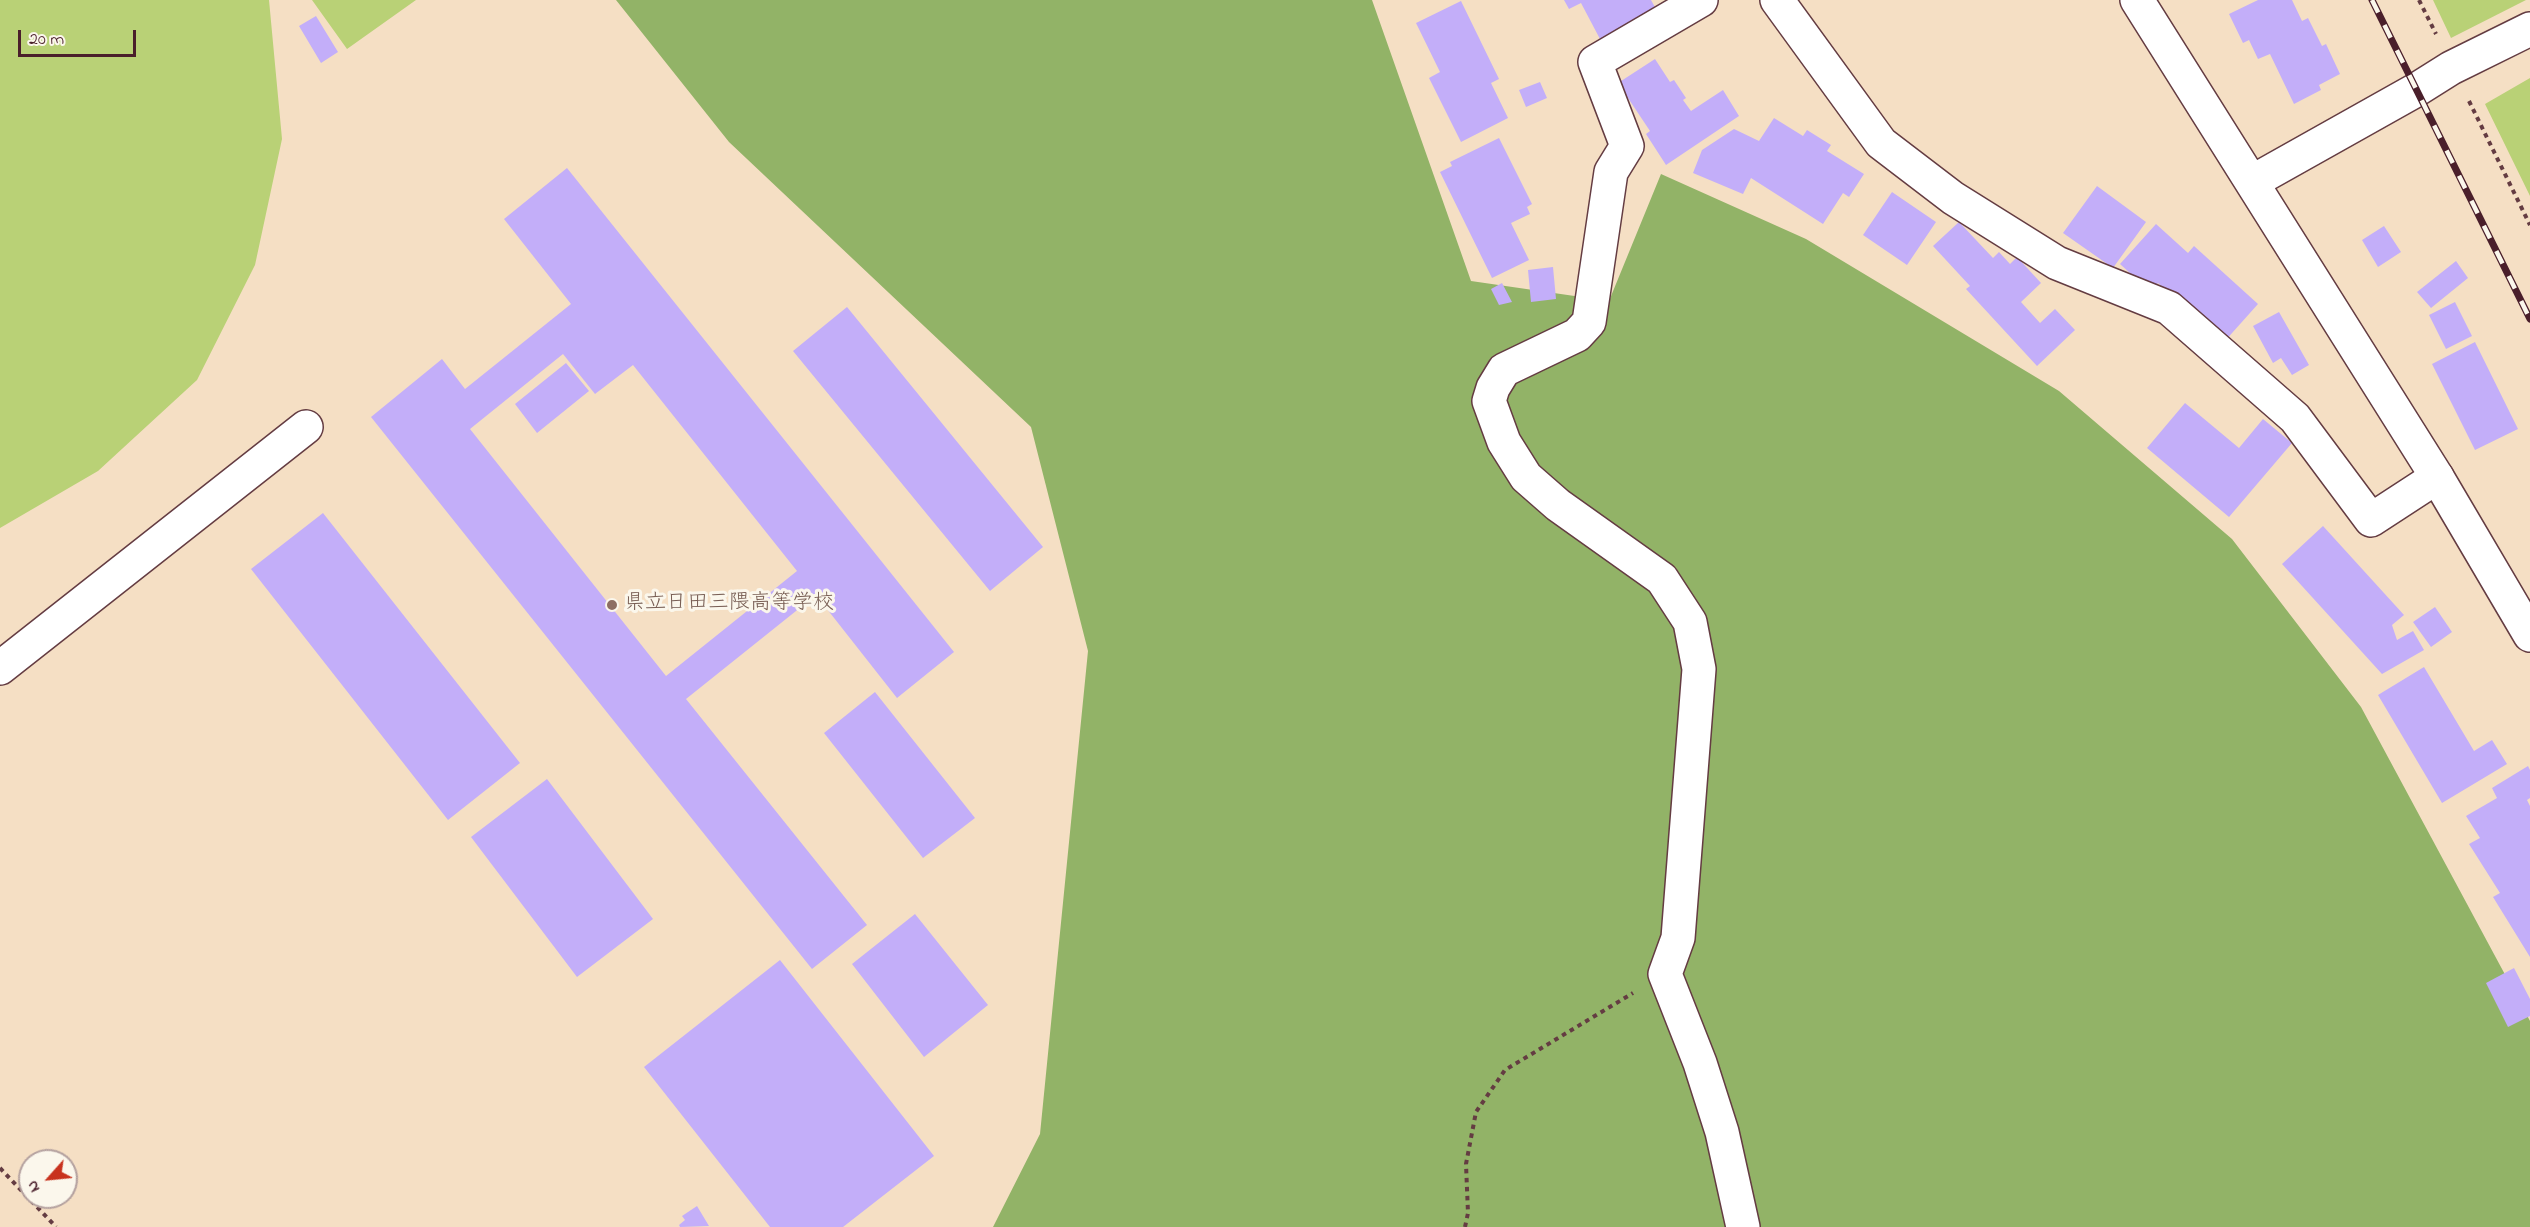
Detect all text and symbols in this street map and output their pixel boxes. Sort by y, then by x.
scale bar [21,18,140,56]
text: 20 m [29,27,64,53]
place label: 県立日田三隈高等学校 [624,592,834,618]
marker: 県立日田三隈高等学校 [605,598,619,612]
north arrow [18,1149,78,1209]
text: N [21,1176,47,1197]

